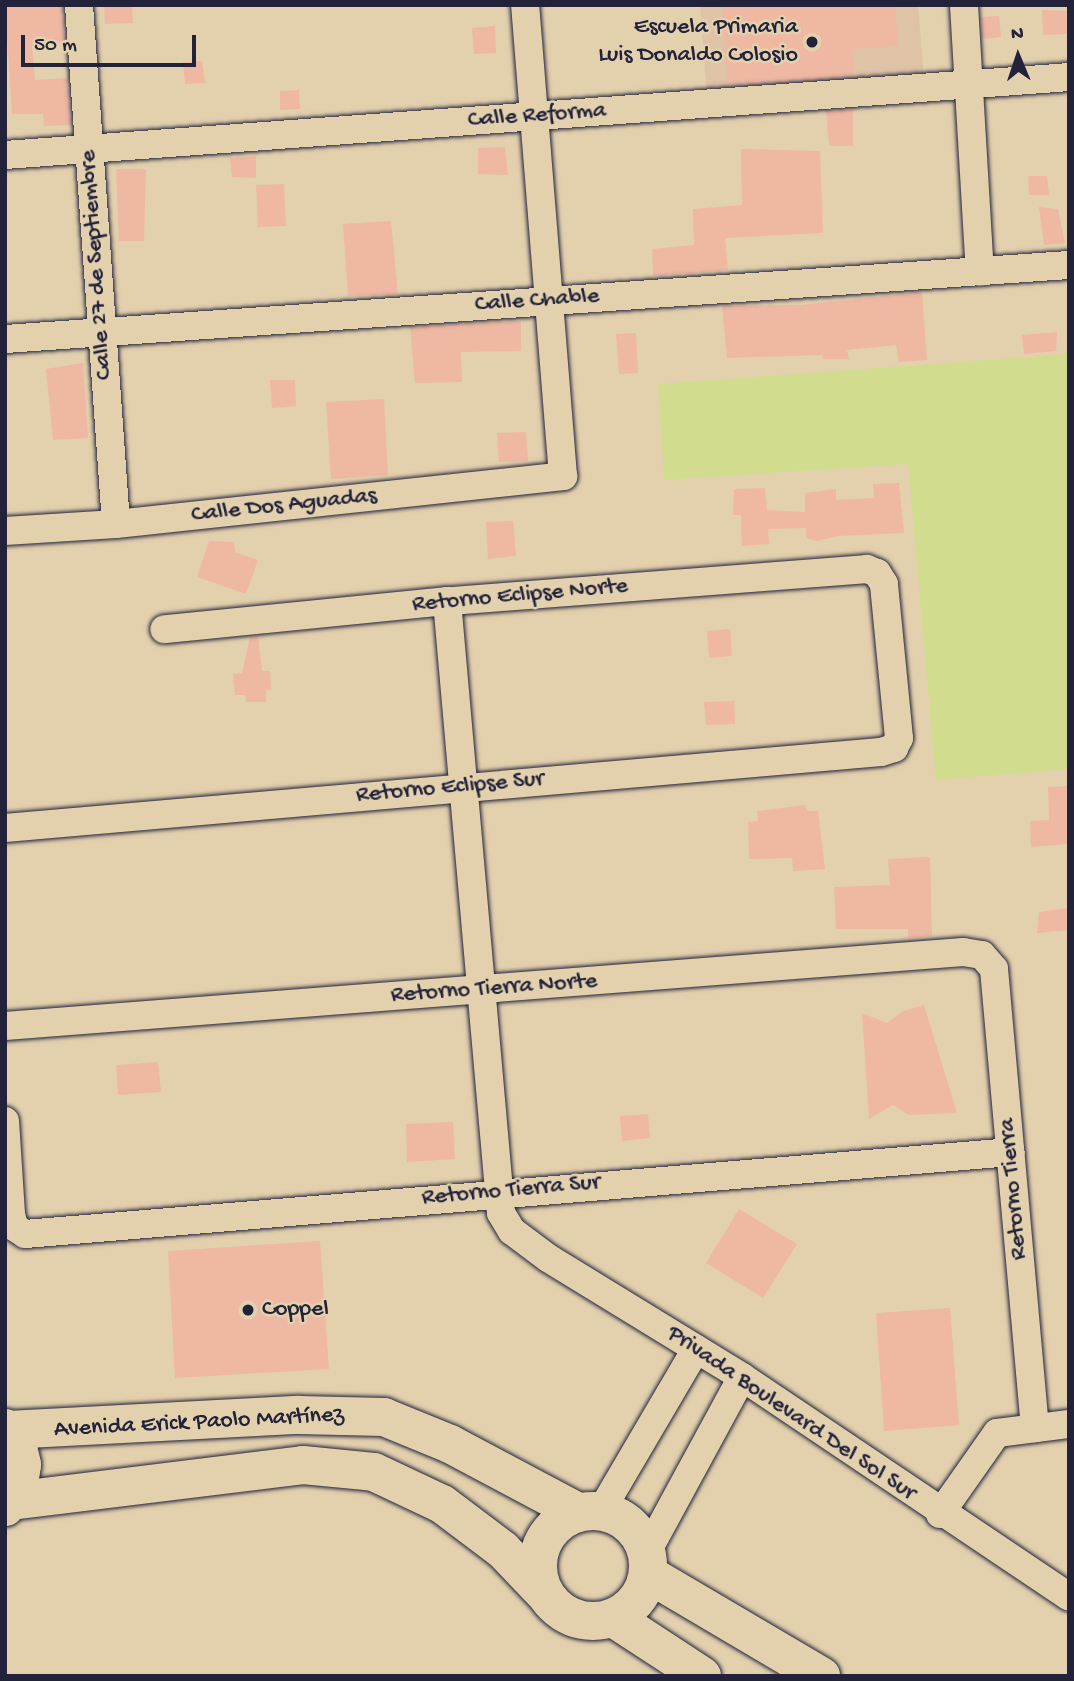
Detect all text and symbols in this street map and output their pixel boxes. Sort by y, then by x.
place label: Escuela Primaria Luis Donaldo Colosio [598,14,798,70]
scale bar [24,21,200,65]
north arrow [983,21,1053,91]
text: N [1011,23,1024,46]
text: 50 m [34,34,77,59]
marker: Escuela Primaria Luis Donaldo Colosio [804,34,820,50]
street label: Calle Reforma [467,97,607,135]
street label: Calle 27 de Septiembre [75,149,119,381]
street label: Calle Chable [474,282,600,320]
street label: Calle Dos Aguadas [190,482,378,530]
street label: Retorno Eclipse Norte [411,572,629,620]
street label: Retorno Eclipse Sur [355,765,545,811]
street label: Retorno Tierra Norte [390,967,598,1011]
street label: Retorno Tierra [993,1117,1035,1261]
street label: Retorno Tierra Sur [421,1169,601,1213]
place label: Coppel [262,1296,329,1324]
marker: Coppel [240,1302,256,1318]
street label: Privada Boulevard Del Sol Sur [661,1320,921,1508]
street label: Avenida Erick Paolo Martínez [53,1401,345,1445]

